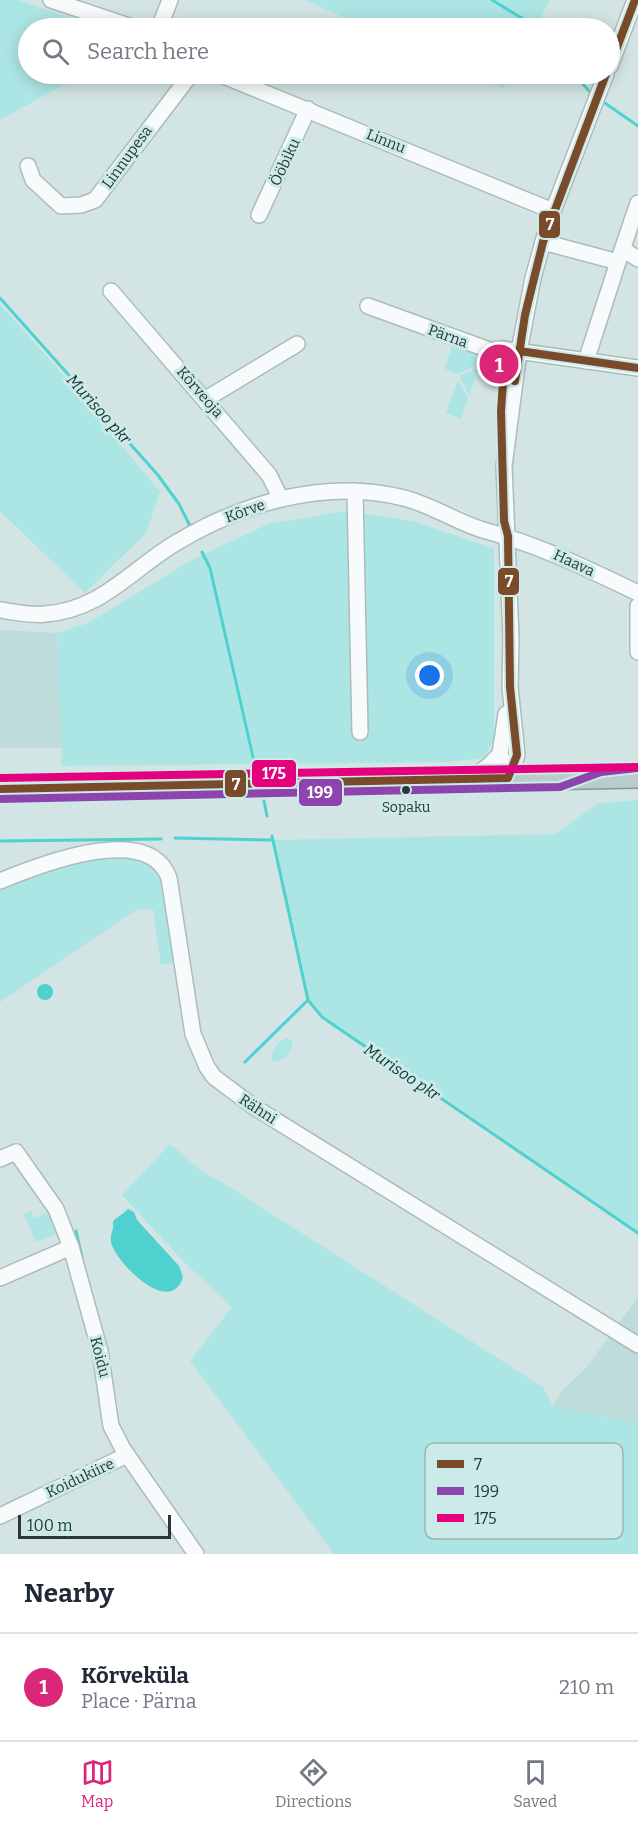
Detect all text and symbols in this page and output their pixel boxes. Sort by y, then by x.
search box [18,18,620,84]
icon: search [39,35,72,68]
text: Search here [87,38,209,65]
street label: Linnupesa [98,122,156,192]
street label: Linnu [364,125,408,157]
street label: Ööbiku [266,135,304,189]
line badge: 7 [538,210,561,239]
text: 7 [546,215,555,234]
street label: Pärna [426,321,470,351]
pin: 1 [480,342,518,386]
street label: Kõrveoja [173,363,227,421]
water label: Murisoo pkr [63,370,136,449]
street label: Kõrve [223,496,267,526]
street label: Haava [550,546,598,580]
line badge: 7 [497,567,520,596]
text: 7 [505,572,514,591]
your location [415,661,444,690]
line badge: 175 [251,759,297,788]
text: 175 [262,764,286,783]
line badge: 7 [224,769,247,798]
text: 7 [232,775,241,794]
line badge: 199 [298,778,343,807]
text: 199 [307,783,333,802]
marker: Sopaku [400,784,412,796]
place label: Sopaku [382,799,431,816]
water label: Murisoo pkr [360,1040,445,1105]
street label: Rähni [236,1090,281,1128]
street label: Koidu [86,1335,114,1379]
legend [425,1443,623,1539]
street label: Koidukiire [43,1454,117,1502]
text: 7 [474,1455,482,1474]
text: 199 [474,1482,499,1501]
text: 175 [474,1509,497,1528]
scale bar [18,1512,171,1540]
text: 100 m [27,1516,72,1535]
text: Nearby [24,1578,114,1609]
text: Kõrveküla [81,1662,189,1689]
text: 1 [39,1675,48,1699]
text: 210 m [559,1675,614,1699]
text: Place · Pärna [81,1689,197,1713]
tab: Map [81,1756,114,1811]
tab: Directions [275,1756,352,1811]
tab: Saved [513,1756,557,1811]

